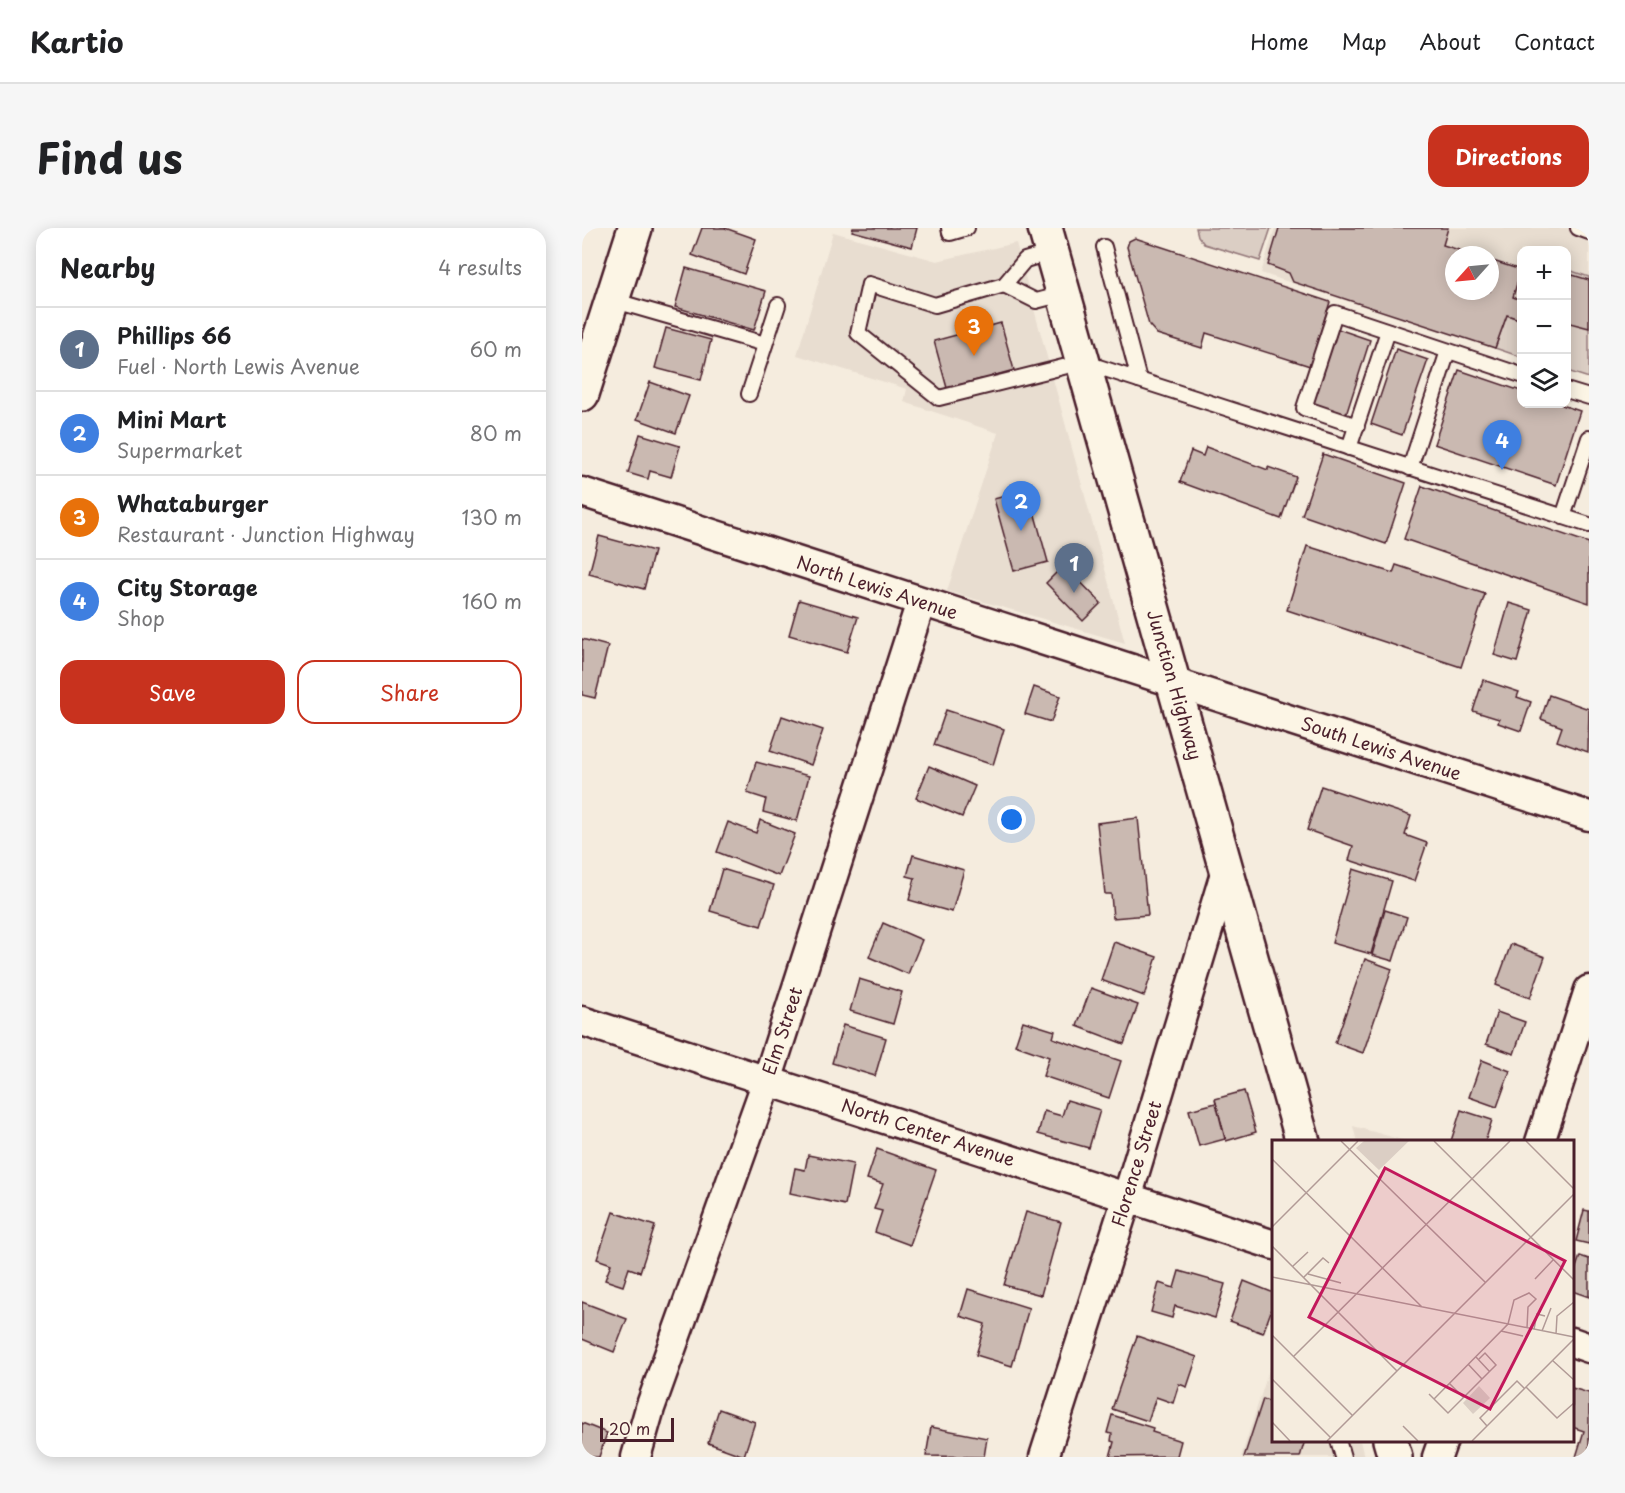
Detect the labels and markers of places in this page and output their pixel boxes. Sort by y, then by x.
pin: 3 [954,306,994,356]
pin: 4 [1482,420,1522,470]
pin: 2 [1002,482,1040,531]
pin: 1 [1054,544,1094,593]

